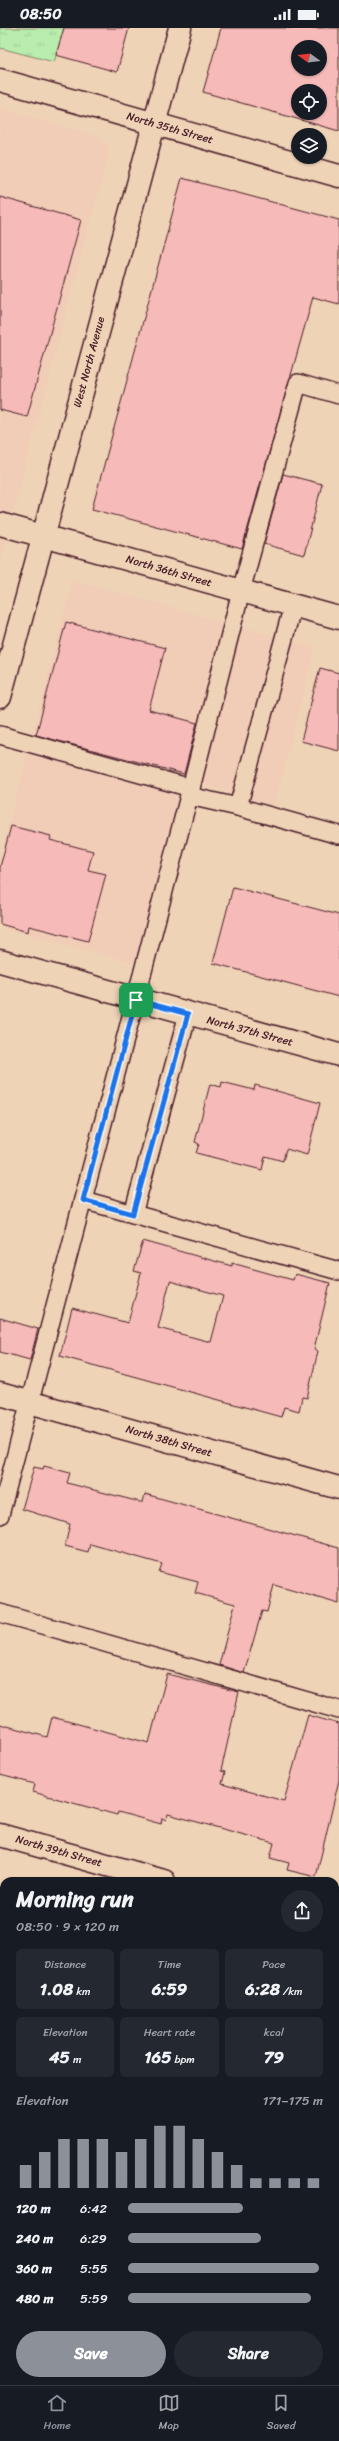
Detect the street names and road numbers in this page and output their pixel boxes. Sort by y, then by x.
street label: North 35th Street [124,107,216,149]
street label: West North Avenue [68,314,110,409]
street label: North 36th Street [124,550,214,592]
street label: North 37th Street [205,1010,296,1052]
street label: North 38th Street [123,1420,215,1462]
street label: North 39th Street [13,1830,105,1872]

